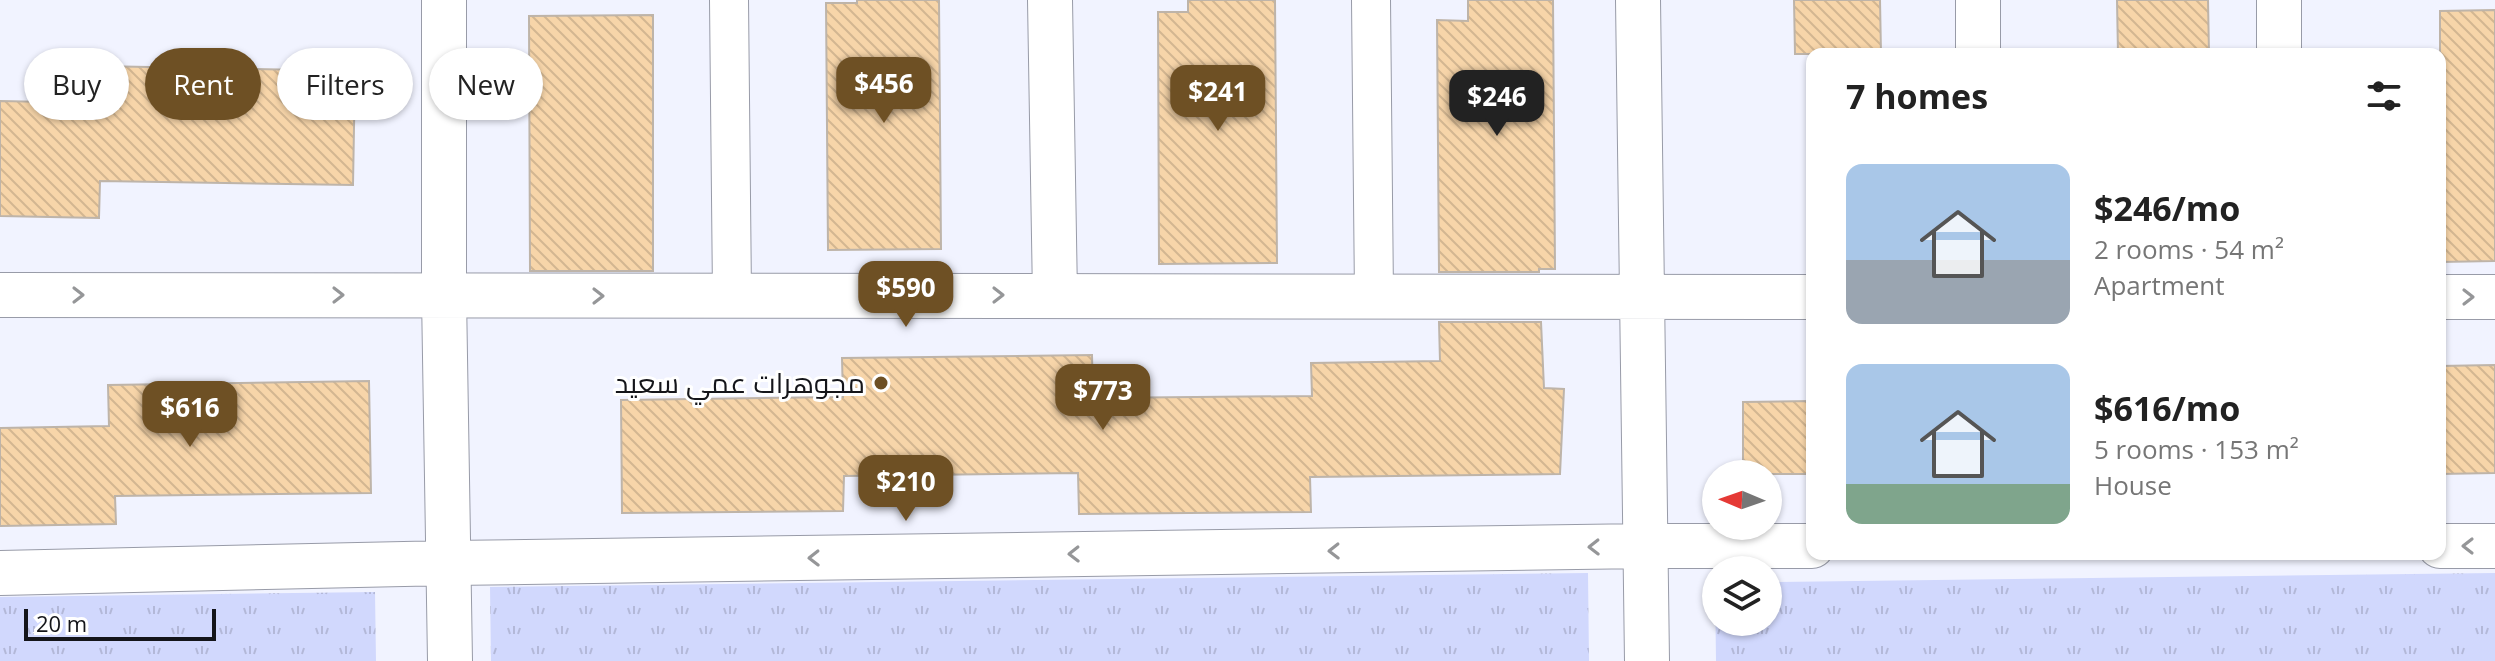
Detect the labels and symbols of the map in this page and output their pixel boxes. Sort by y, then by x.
pin: $456 [837,57,931,125]
pin: $241 [1171,65,1265,133]
pin: $246 [1450,70,1544,138]
pin: $590 [859,261,953,329]
one-way arrow [72,286,85,304]
one-way arrow [992,286,1005,304]
one-way arrow [332,287,345,304]
one-way arrow [592,287,605,305]
one-way arrow [2462,288,2474,306]
place label: مجوهرات عمي سعيد [615,363,865,405]
pin: $773 [1056,364,1150,432]
marker: مجوهرات عمي سعيد [872,374,890,392]
pin: $616 [143,381,237,449]
pin: $210 [859,455,953,523]
north arrow [1702,460,1782,540]
one-way arrow [2461,537,2473,555]
one-way arrow [1587,538,1600,556]
one-way arrow [1327,542,1340,559]
one-way arrow [1067,545,1080,563]
one-way arrow [807,549,820,567]
scale bar [24,605,216,641]

